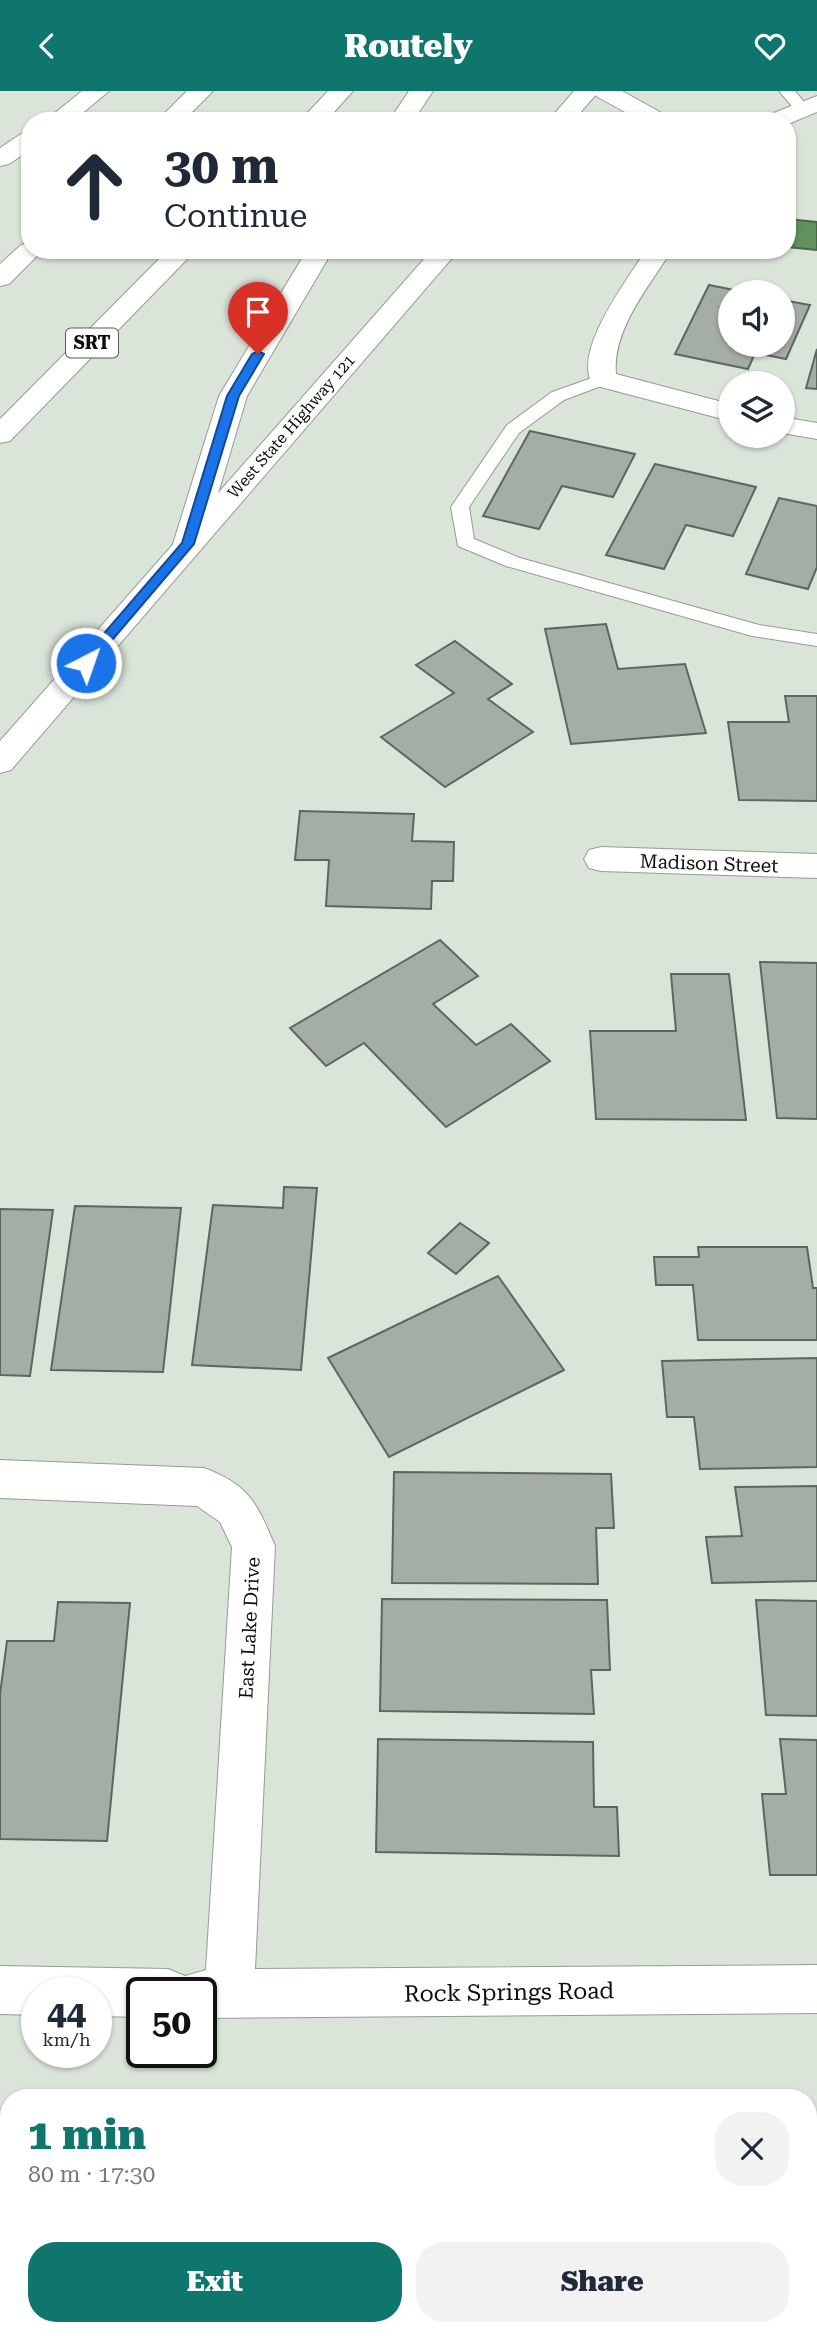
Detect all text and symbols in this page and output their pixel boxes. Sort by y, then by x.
icon: back [28,27,66,65]
text: Routely [344,27,473,65]
icon: heart [751,27,789,65]
text: 30 m [164,138,279,195]
icon: ahead [49,140,140,231]
text: Continue [164,197,307,235]
map controls [718,280,795,448]
button: sound [718,280,795,357]
pin [228,282,288,354]
icon: arrive [239,293,277,331]
road number: SRT [66,329,118,357]
street label: West State Highway 121 [224,351,359,502]
button: layers [718,371,795,448]
position arrow [49,626,123,700]
street label: Madison Street [639,850,779,877]
street label: East Lake Drive [234,1556,265,1700]
speed limit sign: 50 [126,1977,217,2068]
street label: Rock Springs Road [404,1977,615,2008]
text: 44 [47,1993,86,2034]
text: km/h [42,2029,91,2050]
text: 1 min [28,2110,146,2159]
button: close [715,2112,789,2186]
text: 80 m · 17:30 [28,2161,155,2188]
button: Exit [28,2242,402,2322]
button: Share [416,2242,789,2322]

